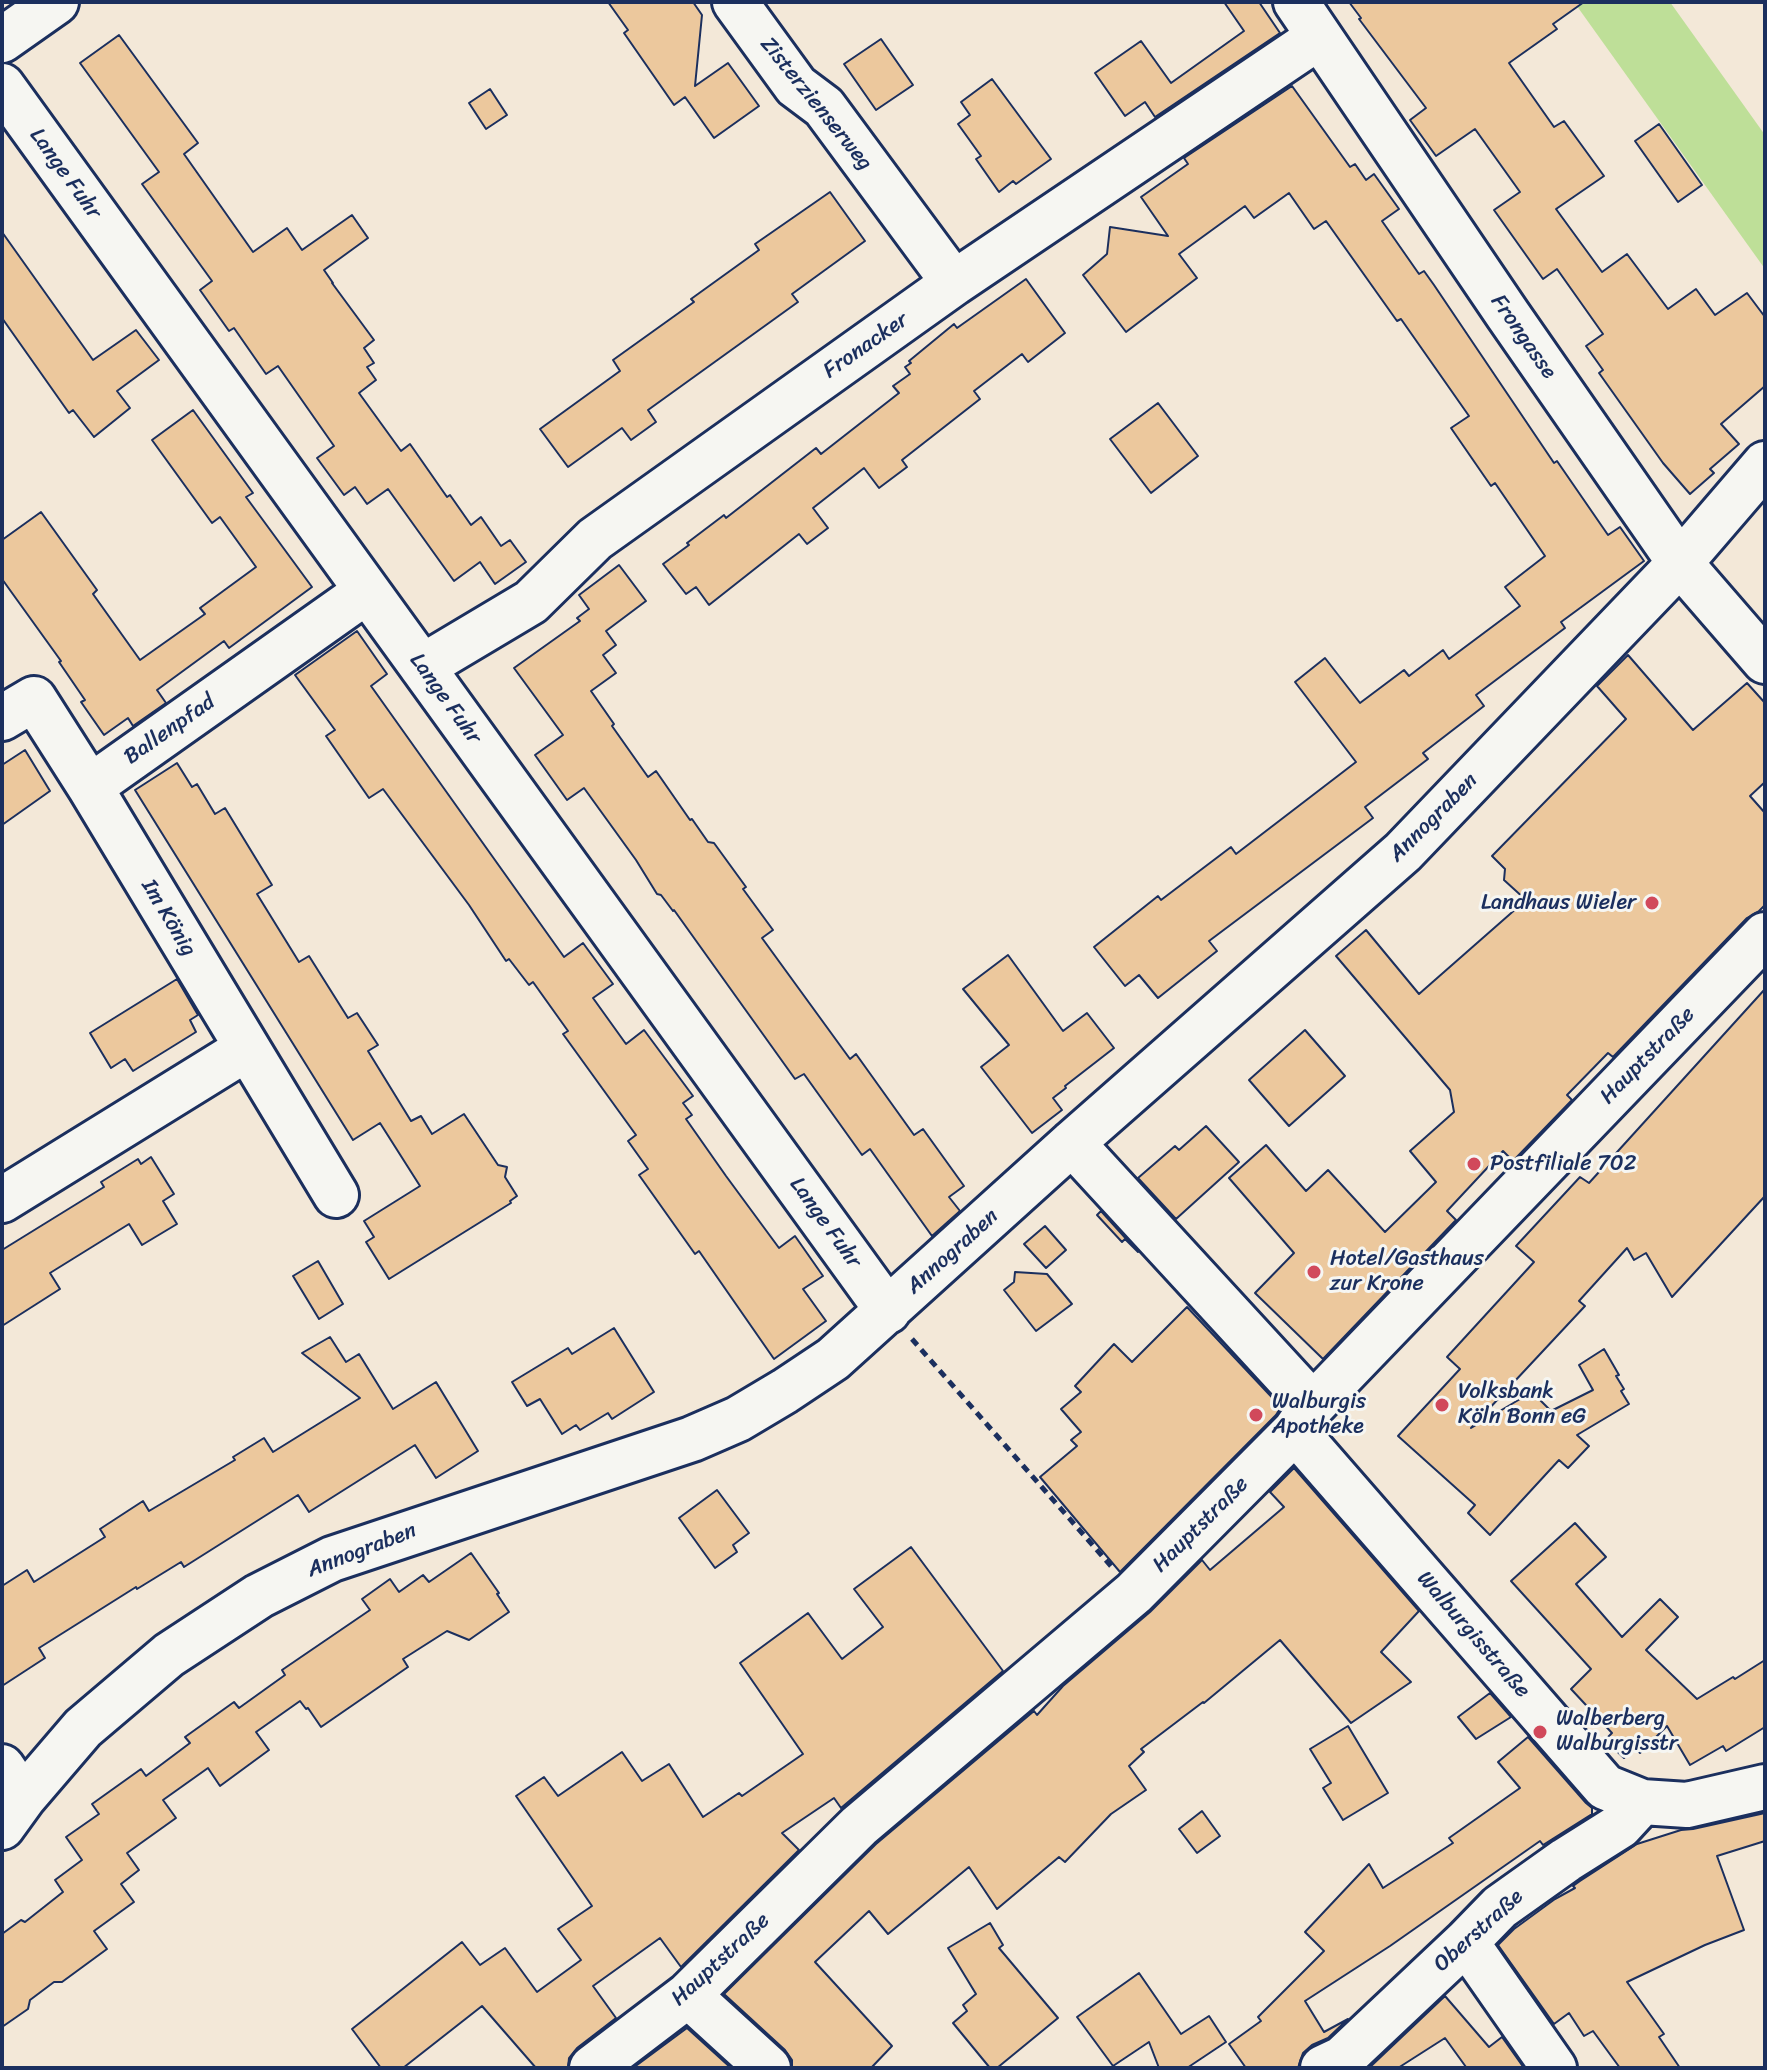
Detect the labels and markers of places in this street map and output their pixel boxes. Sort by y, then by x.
place label: Landhaus Wieler [1481,890,1636,916]
marker: Landhaus Wieler [1643,894,1661,912]
place label: Postfiliale 702 [1490,1151,1636,1177]
marker: Postfiliale 702 [1465,1155,1483,1173]
place label: Hotel/Gasthaus zur Krone [1330,1246,1484,1298]
marker: Hotel/Gasthaus zur Krone [1305,1263,1323,1281]
place label: Volksbank Köln Bonn eG [1458,1379,1586,1430]
place label: Walburgis Apotheke [1272,1389,1366,1440]
marker: Volksbank Köln Bonn eG [1433,1396,1451,1414]
marker: Walburgis Apotheke [1247,1406,1265,1424]
place label: Walberberg Walburgisstr [1556,1706,1678,1758]
marker: Walberberg Walburgisstr [1531,1723,1549,1741]

